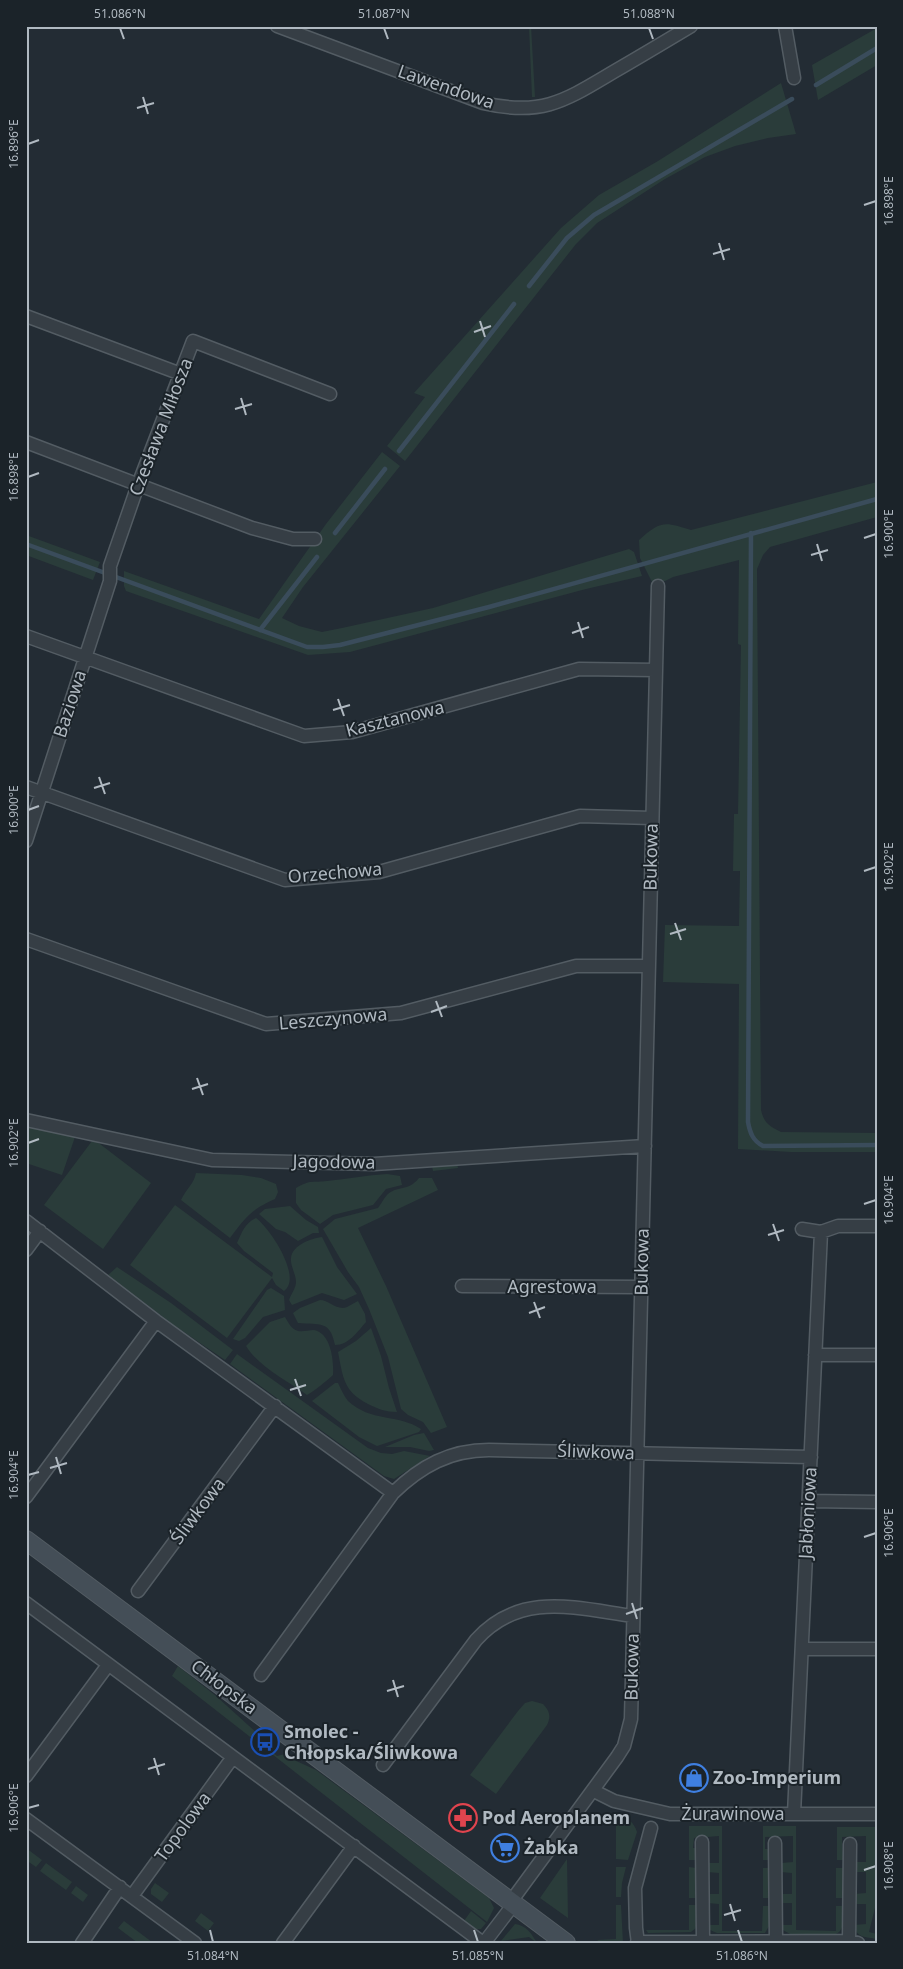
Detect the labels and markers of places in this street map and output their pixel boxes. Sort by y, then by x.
place label: Smolec - Chłopska/Śliwkowa [284,1719,458,1764]
bus stop icon: Smolec - Chłopska/Śliwkowa [250,1727,280,1757]
shop icon: Zoo-Imperium [679,1763,709,1793]
place label: Zoo-Imperium [713,1765,841,1789]
pharmacy icon: Pod Aeroplanem [448,1803,478,1833]
place label: Pod Aeroplanem [482,1805,630,1829]
supermarket icon: Żabka [490,1833,520,1863]
place label: Żabka [524,1835,579,1859]

